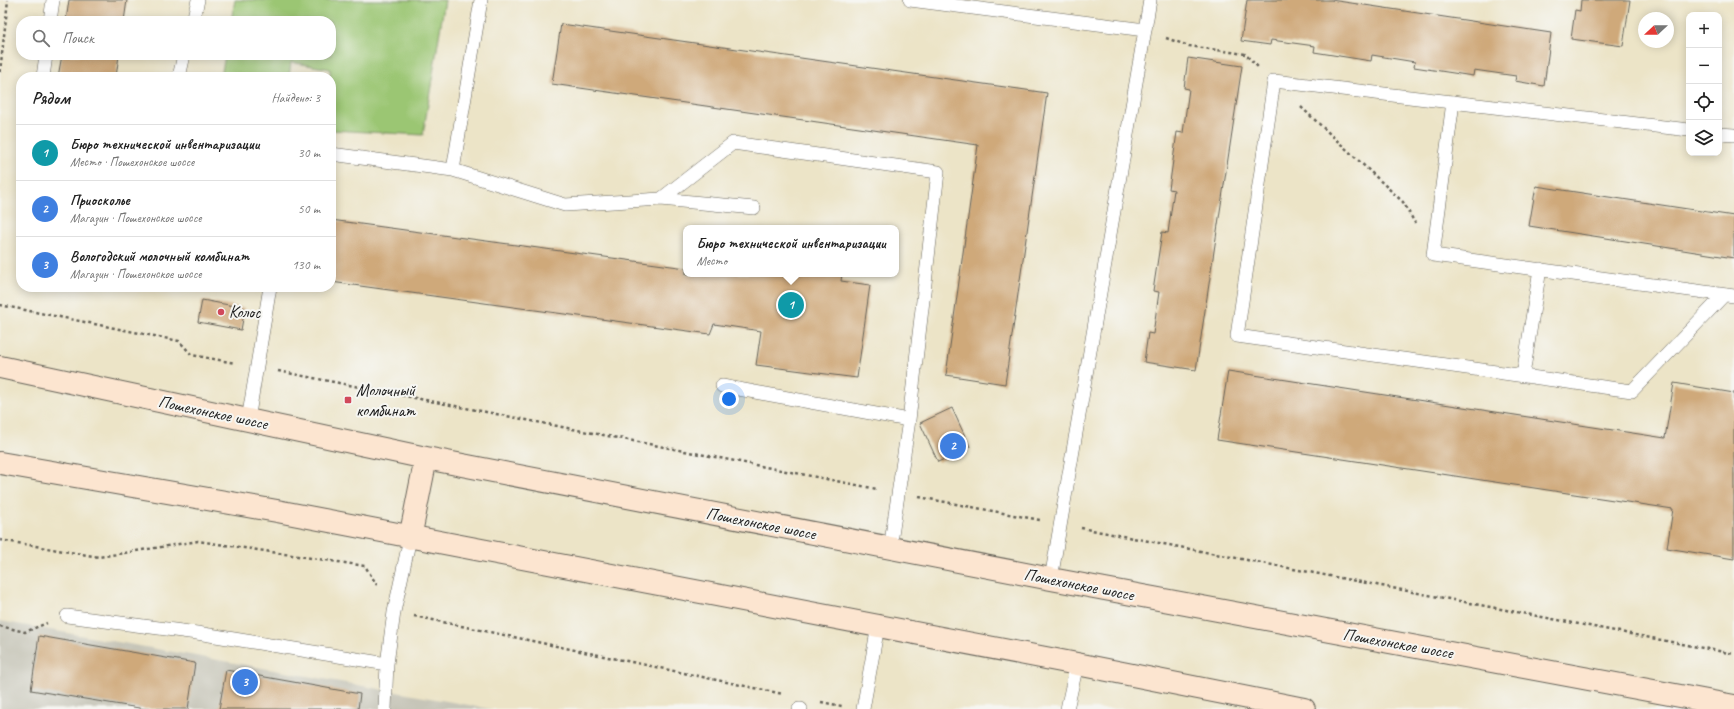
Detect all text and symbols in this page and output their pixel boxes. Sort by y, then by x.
north arrow [1638,12,1674,48]
map controls [1686,12,1722,156]
button: + [1686,12,1722,48]
search box [16,16,336,60]
icon: search [30,27,52,49]
text: Поиск [62,29,94,48]
button: − [1686,48,1722,84]
button: locate [1686,84,1722,120]
text: Рядом [32,88,70,109]
text: Найдено: 3 [272,90,320,106]
button: layers [1686,120,1722,156]
text: Бюро технической инвентаризации [70,135,259,154]
text: 1 [42,145,48,161]
text: 30 m [298,145,320,161]
text: Место · Пошехонское шоссе [70,154,194,170]
text: Приосколье [70,191,129,210]
text: 2 [42,201,48,217]
text: 50 m [298,201,320,217]
text: Магазин · Пошехонское шоссе [70,210,202,226]
popup [683,225,899,277]
text: Бюро технической инвентаризации [696,234,886,253]
text: Вологодский молочный комбинат [70,247,249,266]
text: Место [696,253,727,269]
text: 3 [42,257,48,273]
text: 130 m [292,257,320,273]
text: Магазин · Пошехонское шоссе [70,266,202,282]
pin: 1 [778,290,804,320]
place label: Колос [229,302,261,323]
marker: Колос [216,307,226,317]
place label: Молочный комбинат [356,380,417,421]
your location [719,389,739,409]
street label: Пошехонское шоссе [156,391,271,435]
marker: Молочный комбинат [343,395,353,405]
pin: 2 [940,431,966,461]
street label: Пошехонское шоссе [704,503,819,545]
street label: Пошехонское шоссе [1022,564,1137,606]
street label: Пошехонское шоссе [1341,624,1456,664]
pin: 3 [232,667,258,697]

